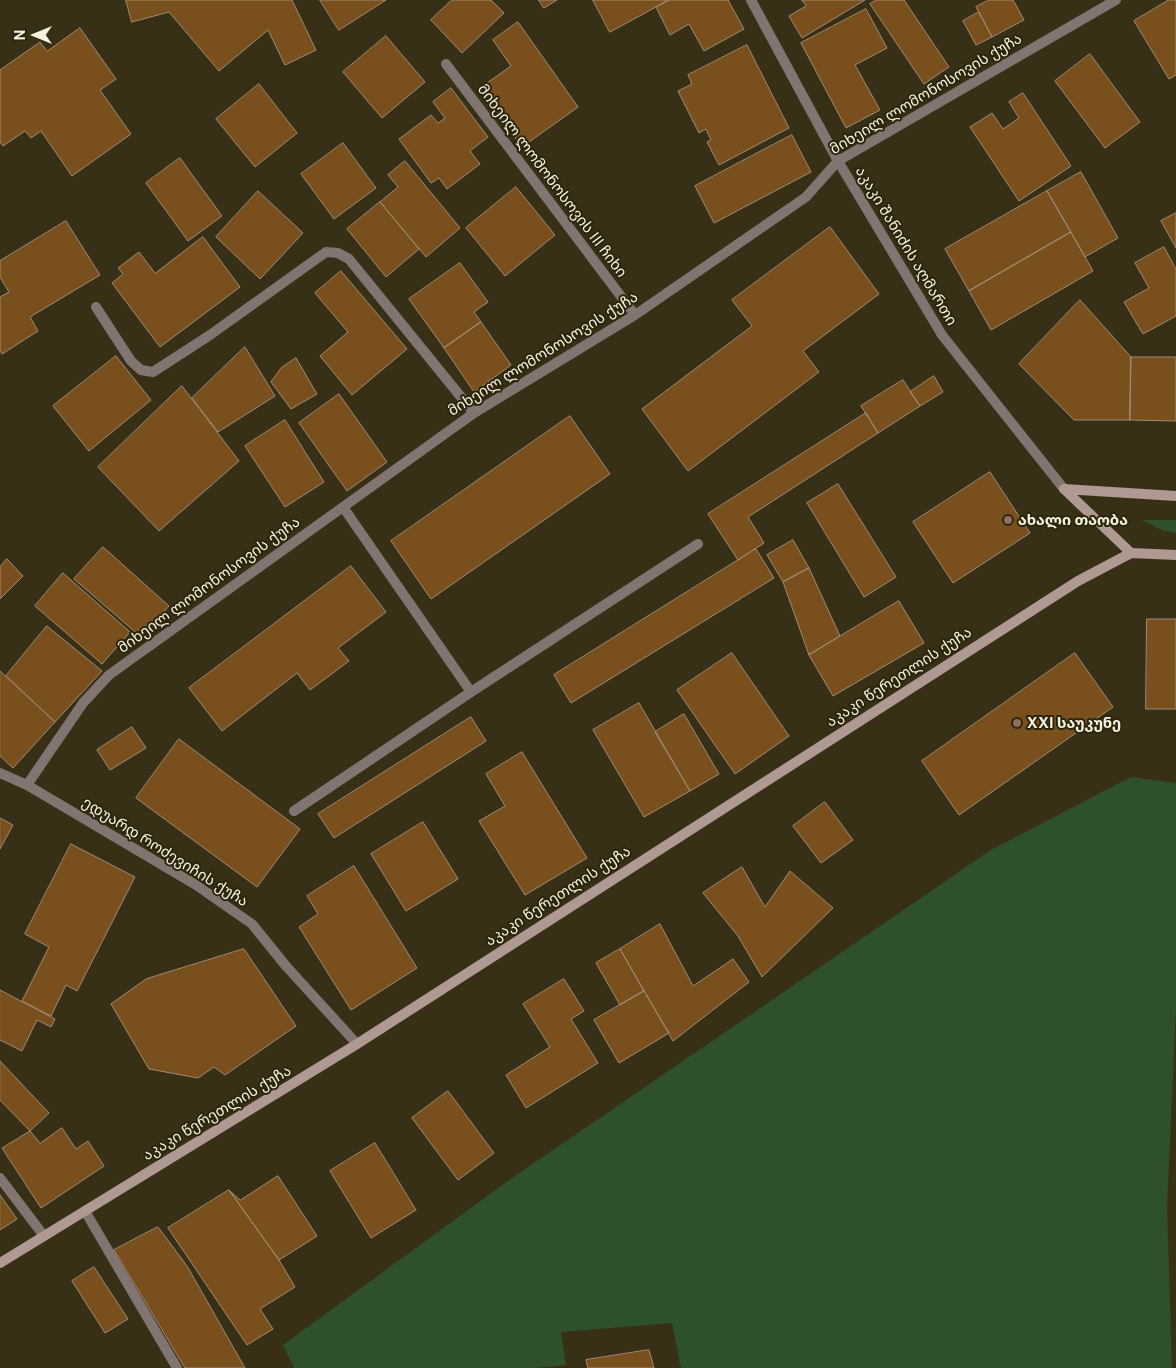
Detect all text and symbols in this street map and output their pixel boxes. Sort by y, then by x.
north arrow [10,10,60,60]
street label: მიხეილ ლომონოსოვის ქუჩა [827,29,1025,159]
text: N [12,30,28,40]
street label: მიხეილ ლომონოსოვის III ჩიხი [473,81,631,281]
street label: აკაკი შანიძის აღმართი [851,163,961,329]
street label: მიხეილ ლომონოსოვის ქუჩა [445,288,641,420]
place label: ახალი თაობა [1018,511,1128,529]
street label: მიხეილ ლომონოსოვის ქუჩა [114,513,304,657]
marker: ახალი თაობა [1002,514,1014,526]
street label: აკაკი წერეთლის ქუჩა [823,623,975,731]
place label: XXI საუკუნე [1027,714,1121,732]
marker: XXI საუკუნე [1011,717,1023,729]
street label: ედუარდ როძევიჩის ქუჩა [79,793,251,911]
street label: აკაკი წერეთლის ქუჩა [482,842,634,950]
street label: აკაკი წერეთლის ქუჩა [140,1062,294,1164]

